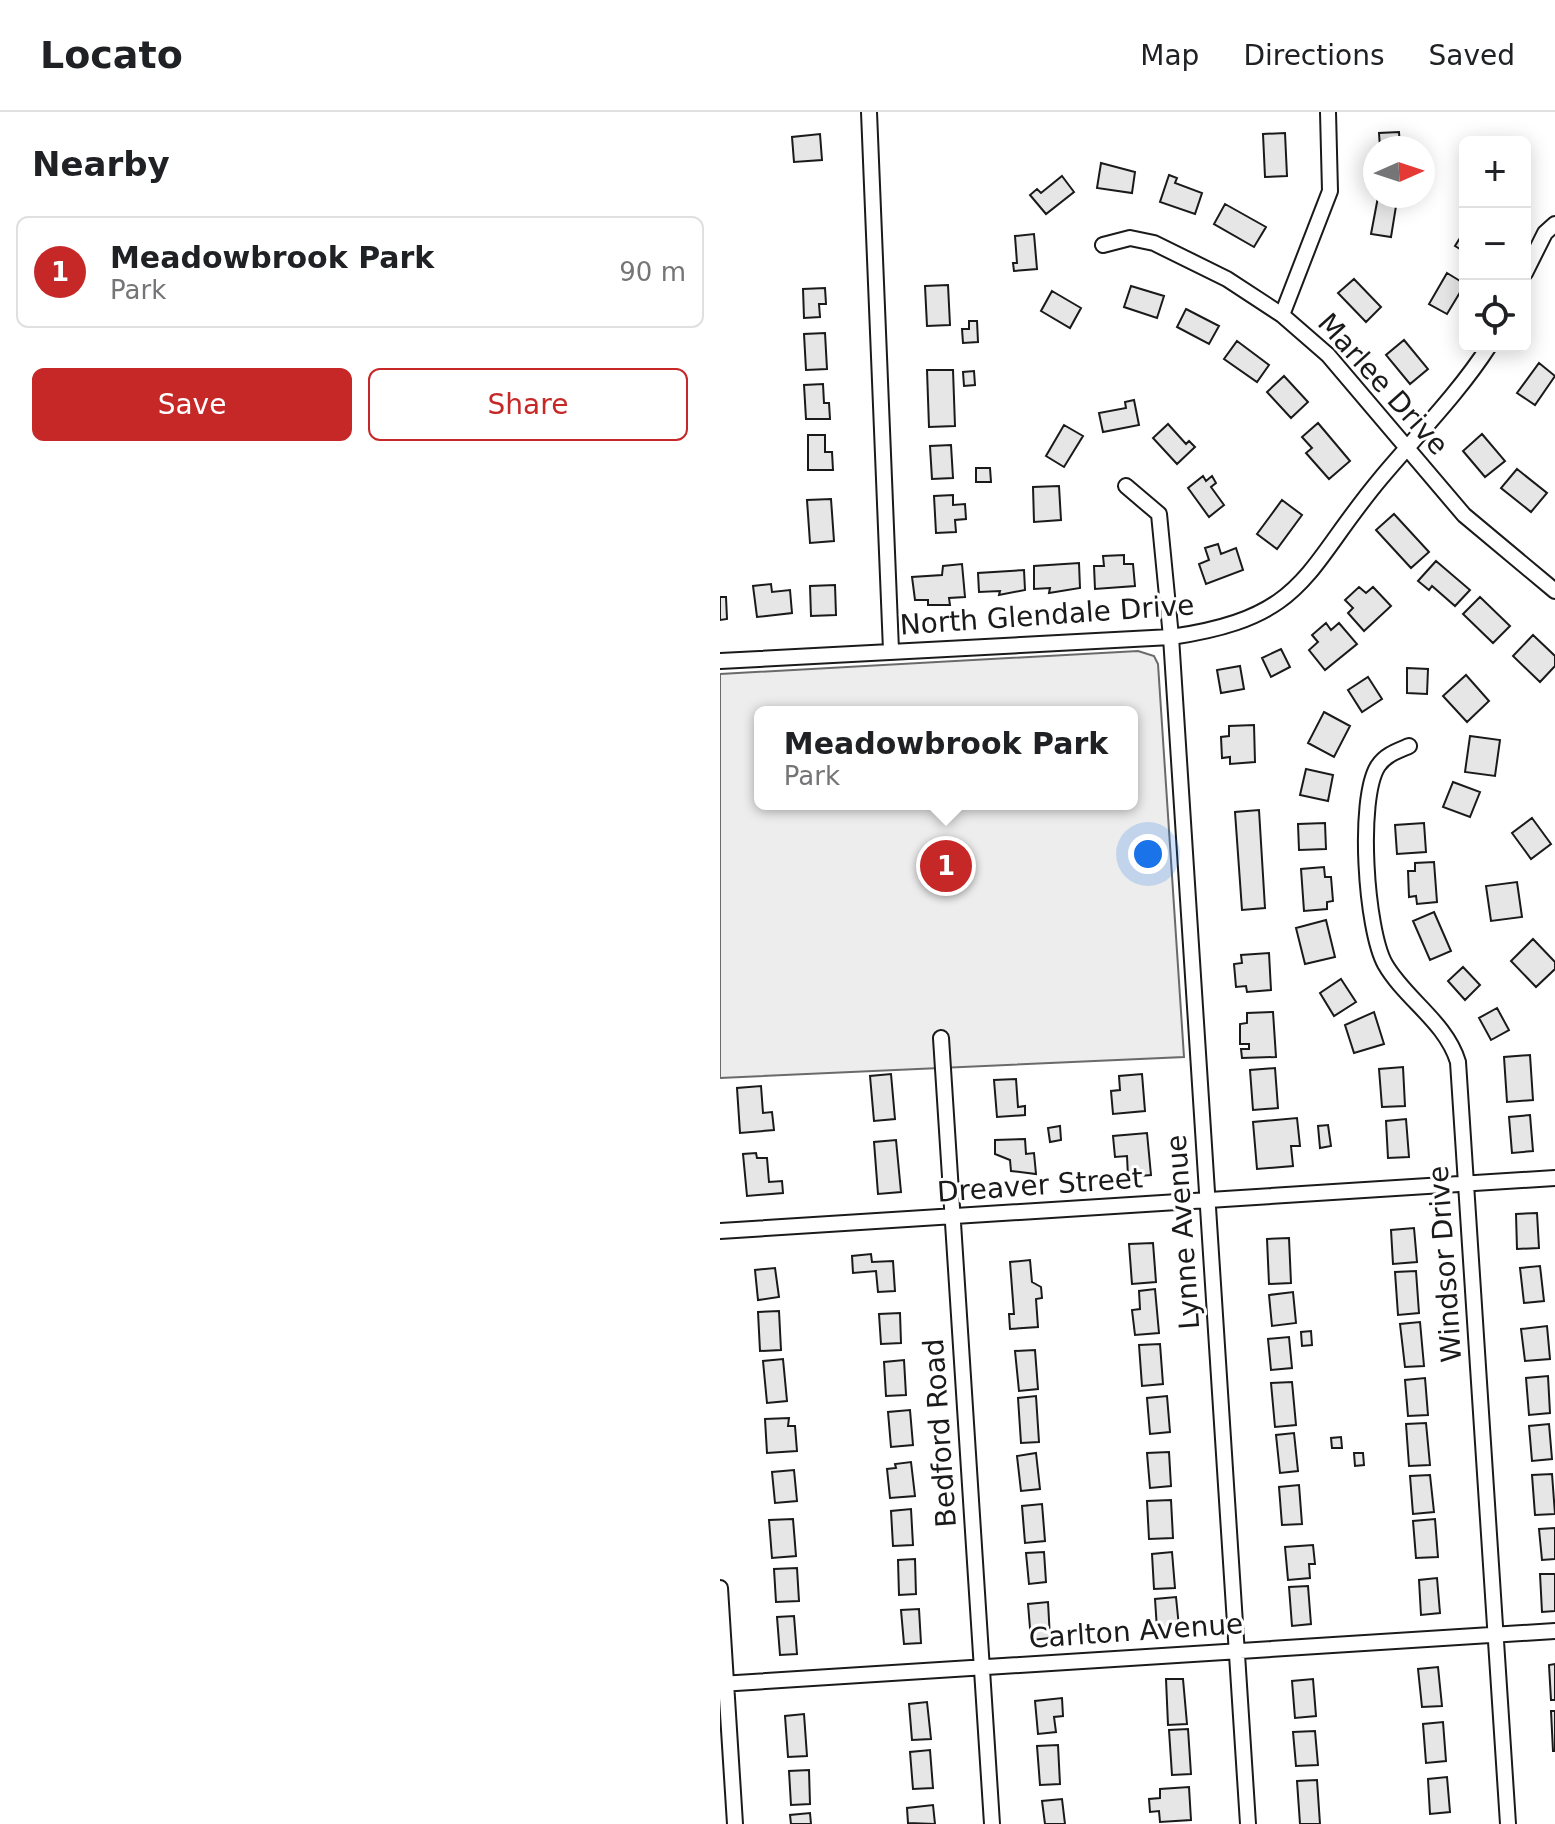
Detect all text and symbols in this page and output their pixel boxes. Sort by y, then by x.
text: Locato [40,33,183,77]
text: Map [1140,39,1199,72]
text: Directions [1243,39,1384,72]
text: Saved [1428,39,1515,72]
north arrow [1363,136,1435,208]
map controls [1459,136,1531,352]
button: + [1459,136,1531,208]
text: Nearby [32,144,170,184]
button: − [1459,208,1531,280]
text: Meadowbrook Park [110,240,434,275]
text: 1 [51,257,69,287]
text: 90 m [619,257,686,287]
text: Park [110,275,166,305]
button: locate [1459,280,1531,352]
street label: Marlee Drive [1311,307,1455,461]
button: Save [32,368,352,441]
button: Share [368,368,688,441]
street label: North Glendale Drive [899,588,1195,642]
popup [754,706,1138,810]
text: Meadowbrook Park [784,726,1108,761]
text: Park [784,761,840,791]
your location [1128,834,1168,874]
pin: 1 [920,836,972,896]
street label: Lynne Avenue [1160,1133,1206,1331]
street label: Dreaver Street [936,1161,1144,1209]
street label: Windsor Drive [1422,1165,1468,1363]
street label: Bedford Road [917,1338,963,1528]
street label: Carlton Avenue [1028,1607,1244,1655]

